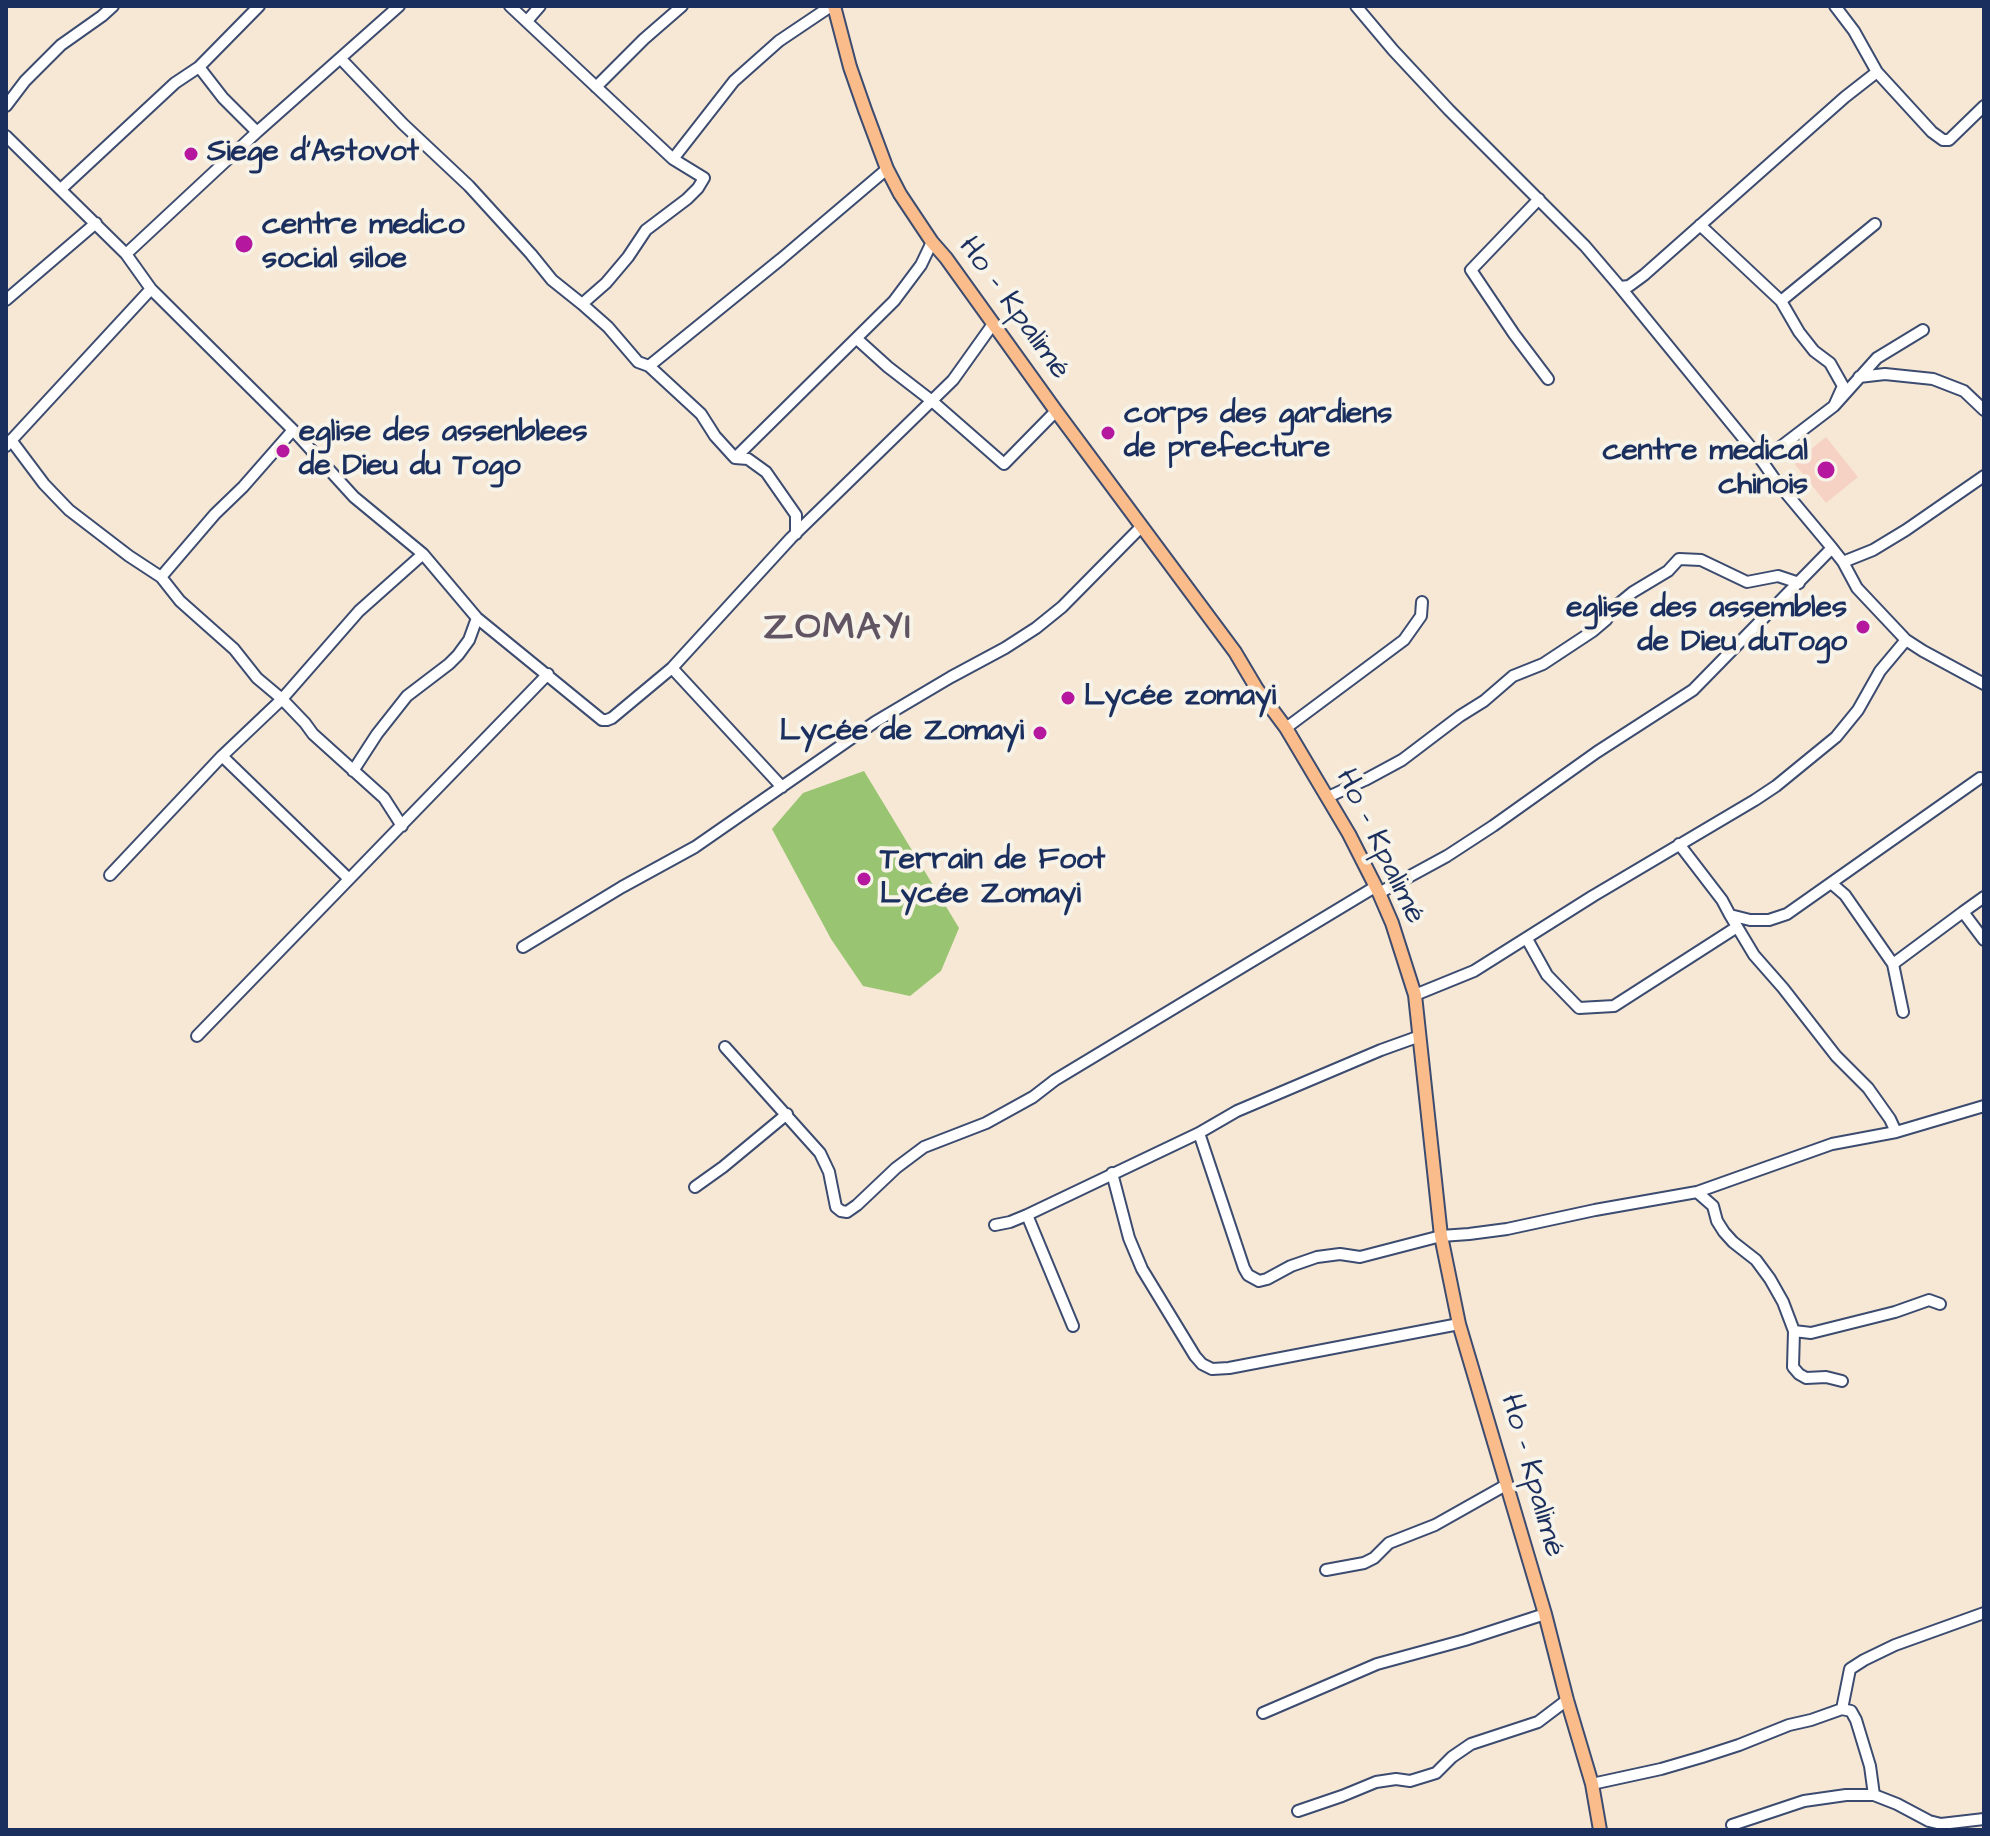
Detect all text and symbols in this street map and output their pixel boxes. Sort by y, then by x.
place label: Siege d'Astovot [207,136,419,172]
marker: Siege d'Astovot [182,145,200,163]
place label: centre medico social siloe [262,209,464,280]
street label: Ho - Kpalimé [949,231,1077,387]
marker: centre medico social siloe [233,233,255,255]
place label: corps des gardiens de prefecture [1124,398,1392,468]
place label: eglise des assenblees de Dieu du Togo [299,416,588,486]
marker: corps des gardiens de prefecture [1099,424,1117,442]
place label: centre medical chinois [1602,435,1808,506]
marker: eglise des assenblees de Dieu du Togo [274,442,292,460]
marker: centre medical chinois [1815,459,1837,481]
place label: eglise des assembles de Dieu duTogo [1566,592,1847,662]
district label: ZOMAYI [763,607,913,653]
marker: eglise des assembles de Dieu duTogo [1854,618,1872,636]
place label: Lycée zomayi [1084,680,1276,716]
marker: Lycée zomayi [1059,689,1077,707]
place label: Lycée de Zomayi [780,715,1024,751]
marker: Lycée de Zomayi [1031,724,1049,742]
street label: Ho - Kpalimé [1326,764,1432,930]
place label: Terrain de Foot Lycée Zomayi [880,844,1105,914]
marker: Terrain de Foot Lycée Zomayi [855,870,873,888]
street label: Ho - Kpalimé [1491,1391,1571,1561]

